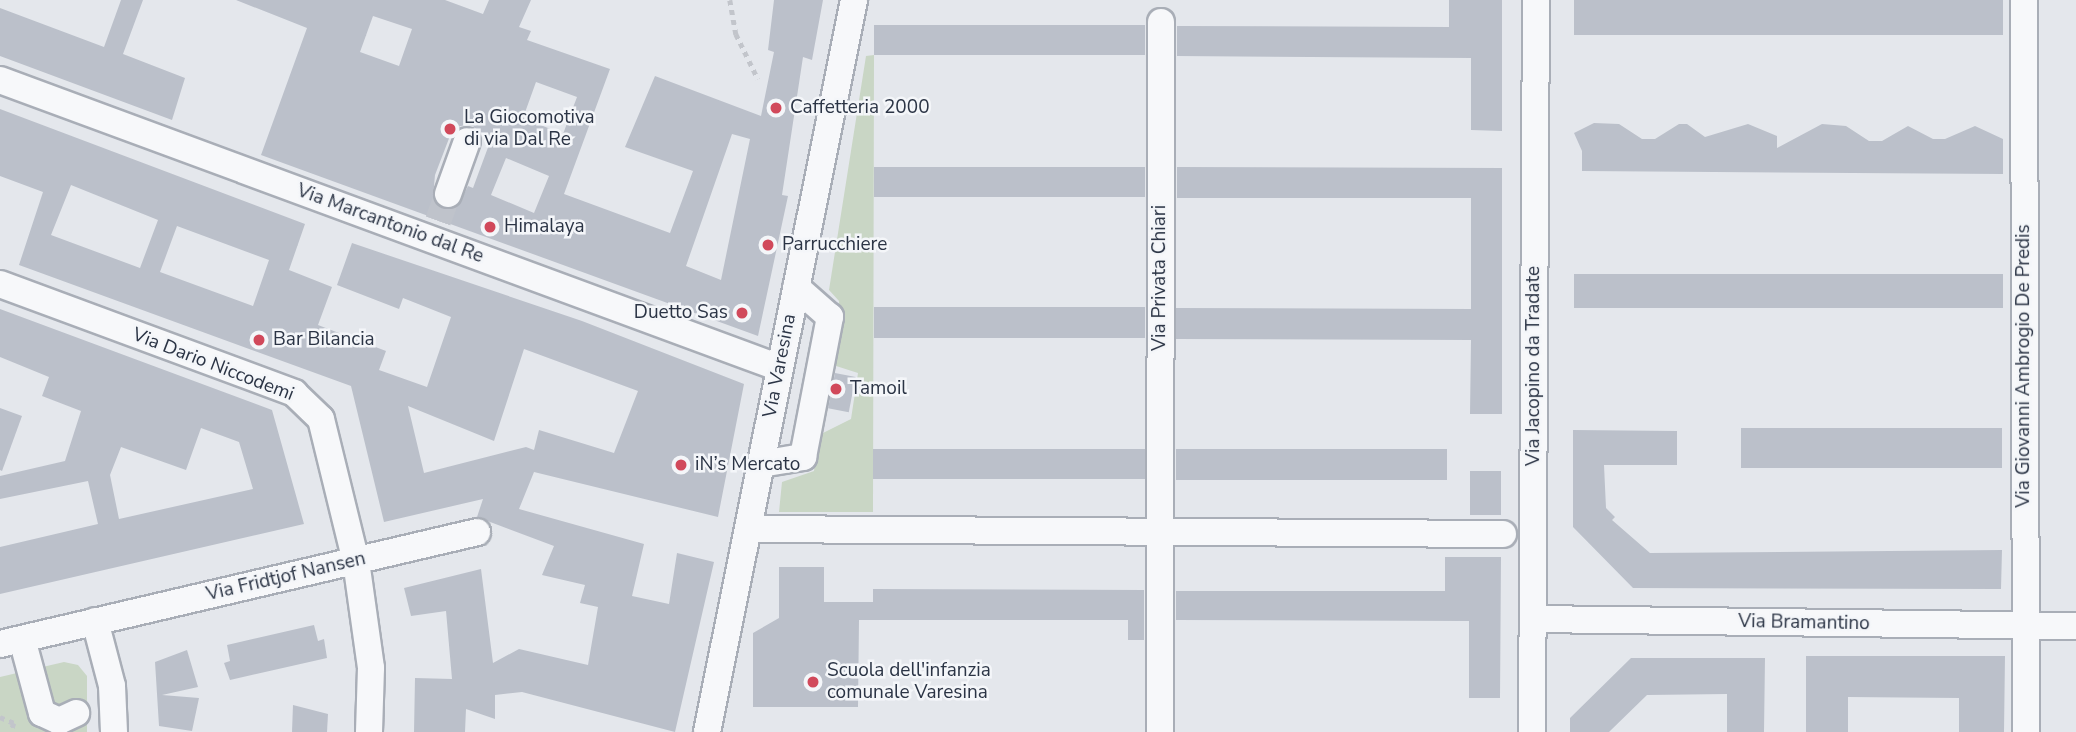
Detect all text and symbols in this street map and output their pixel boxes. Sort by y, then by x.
place label: Caffetteria 2000 [790,97,930,119]
marker: Caffetteria 2000 [768,100,784,116]
place label: La Giocomotiva di via Dal Re [464,107,595,151]
marker: La Giocomotiva di via Dal Re [442,121,458,137]
street label: Via Marcantonio dal Re [294,180,486,268]
street label: Via Privata Chiari [1149,205,1171,351]
place label: Himalaya [504,216,584,238]
marker: Himalaya [482,219,498,235]
street label: Via Giovanni Ambrogio De Predis [2013,224,2035,508]
place label: Parrucchiere [782,234,887,256]
marker: Parrucchiere [760,237,776,253]
street label: Via Jacopino da Tradate [1523,266,1545,466]
place label: Duetto Sas [634,302,728,324]
marker: Duetto Sas [734,305,750,321]
street label: Via Varesina [759,312,801,420]
street label: Via Dario Niccodemi [129,324,297,406]
place label: Bar Bilancia [273,329,375,351]
marker: Bar Bilancia [251,332,267,348]
place label: Tamoil [850,378,907,400]
marker: Tamoil [828,381,844,397]
place label: iN’s Mercato [695,454,800,476]
marker: iN’s Mercato [673,457,689,473]
street label: Via Fridtjof Nansen [204,548,368,606]
street label: Via Bramantino [1738,610,1870,636]
place label: Scuola dell'infanzia comunale Varesina [827,660,991,704]
marker: Scuola dell'infanzia comunale Varesina [805,674,821,690]

